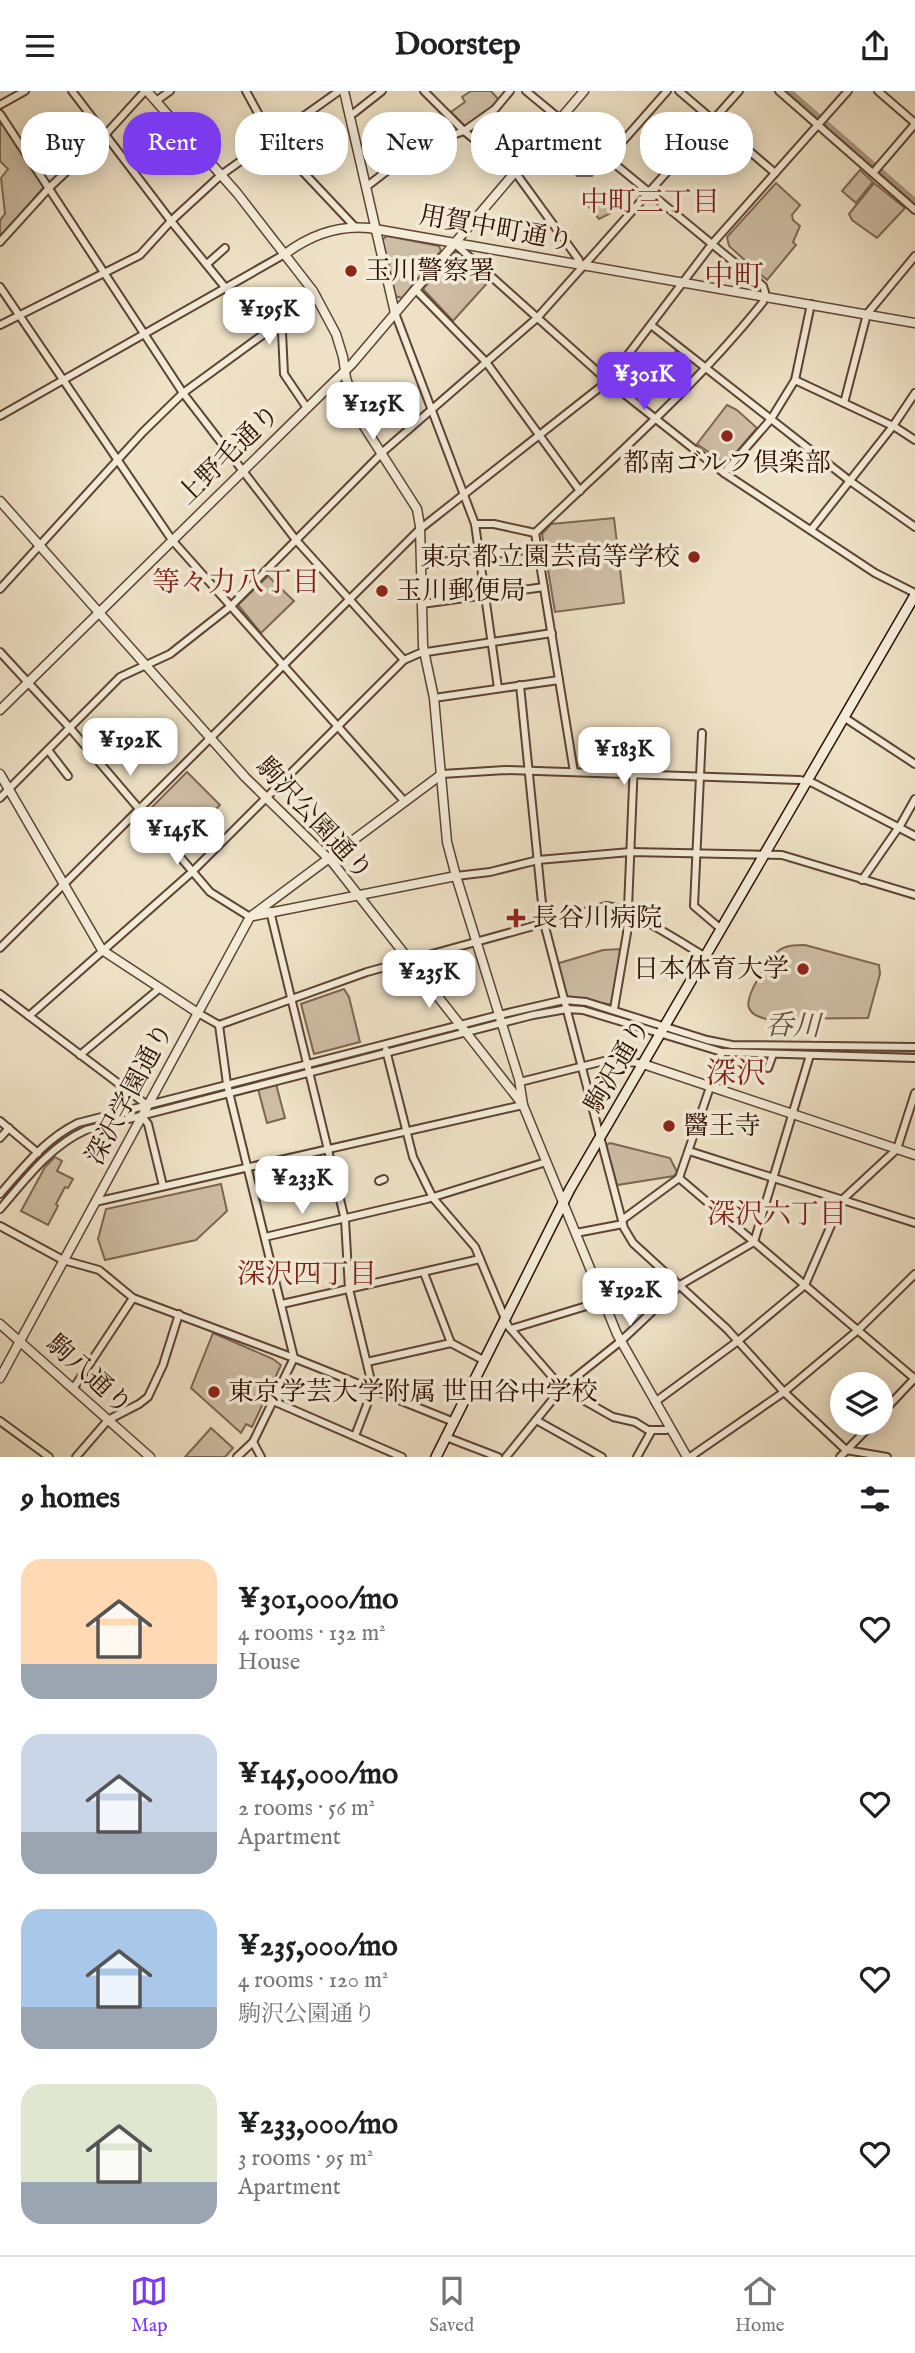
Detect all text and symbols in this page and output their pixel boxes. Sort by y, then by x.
text: Doorstep [394,25,521,66]
icon: menu [21,27,59,65]
icon: share [856,27,894,65]
chip: Buy [21,112,109,175]
chip: Rent [123,112,221,175]
chip: Filters [235,112,348,175]
chip: New [362,112,457,175]
chip: Apartment [471,112,626,175]
chip: House [640,112,753,175]
district label: 中町三丁目 [580,186,720,221]
street label: 用賀中町通り [416,199,576,259]
place label: 玉川警察署 [365,255,495,288]
district label: 中町 [704,259,764,297]
marker: 玉川警察署 [343,263,359,279]
pin: ¥195K [220,287,318,347]
text: ¥195K [239,295,299,324]
pin: ¥301K [595,353,693,412]
text: ¥301K [613,360,675,389]
pin: ¥125K [324,383,422,442]
text: ¥125K [342,390,404,419]
street label: 上野毛通り [171,398,287,512]
marker: 都南ゴルフ倶楽部 [719,428,735,444]
place label: 都南ゴルフ倶楽部 [623,447,831,480]
place label: 東京都立園芸高等学校 [420,541,680,574]
marker: 東京都立園芸高等学校 [686,549,702,565]
district label: 等々力八丁目 [152,566,320,601]
place label: 玉川郵便局 [396,575,526,608]
marker: 玉川郵便局 [374,583,390,599]
pin: ¥192K [81,719,179,778]
text: ¥192K [99,726,161,755]
pin: ¥183K [575,727,673,787]
text: ¥183K [594,735,654,764]
street label: 駒沢公園通り [249,751,379,887]
pin: ¥145K [128,807,226,867]
text: ¥145K [146,815,208,844]
place label: 長谷川病院 [532,902,662,935]
marker: 長谷川病院 [506,908,526,928]
pin: ¥235K [380,951,478,1010]
place label: 日本体育大学 [633,953,789,986]
text: ¥235K [398,958,460,987]
marker: 日本体育大学 [795,961,811,977]
water label: 呑川 [765,1009,824,1045]
street label: 駒沢通り [578,1013,658,1119]
street label: 深沢学園通り [79,1017,181,1171]
district label: 深沢 [706,1056,766,1094]
place label: 醫王寺 [683,1110,761,1143]
marker: 醫王寺 [661,1118,677,1134]
pin: ¥233K [253,1157,351,1216]
text: ¥233K [271,1164,333,1193]
district label: 深沢六丁目 [707,1198,847,1233]
district label: 深沢四丁目 [237,1258,377,1293]
pin: ¥192K [581,1269,679,1328]
text: ¥192K [599,1276,661,1305]
street label: 駒八通り [39,1328,139,1422]
map controls [830,1372,893,1435]
button: layers [830,1372,893,1435]
place label: 東京学芸大学附属 世田谷中学校 [228,1376,598,1409]
marker: 東京学芸大学附属 世田谷中学校 [206,1384,222,1400]
text: 9 homes [21,1480,120,1518]
icon: filters [856,1480,894,1518]
text: ¥301,000/mo [238,1581,398,1619]
icon: home [77,1587,161,1671]
icon: heart [856,1610,894,1648]
text: 4 rooms · 132 m² [238,1619,386,1648]
text: House [238,1648,300,1677]
text: ¥145,000/mo [238,1756,398,1794]
icon: home [77,1762,161,1846]
icon: heart [856,1785,894,1823]
text: 2 rooms · 56 m² [238,1794,375,1823]
text: Apartment [238,1823,341,1852]
text: ¥235,000/mo [238,1928,398,1966]
icon: home [77,1937,161,2021]
icon: heart [856,1960,894,1998]
text: 4 rooms · 120 m² [238,1966,388,1995]
text: 駒沢公園通り [238,2000,376,2029]
text: ¥233,000/mo [238,2106,398,2144]
icon: home [77,2112,161,2196]
icon: heart [856,2135,894,2173]
text: 3 rooms · 95 m² [238,2144,373,2173]
text: Apartment [238,2173,341,2202]
tab: Map [130,2272,168,2338]
tab: Saved [429,2272,474,2338]
tab: Home [735,2272,785,2338]

